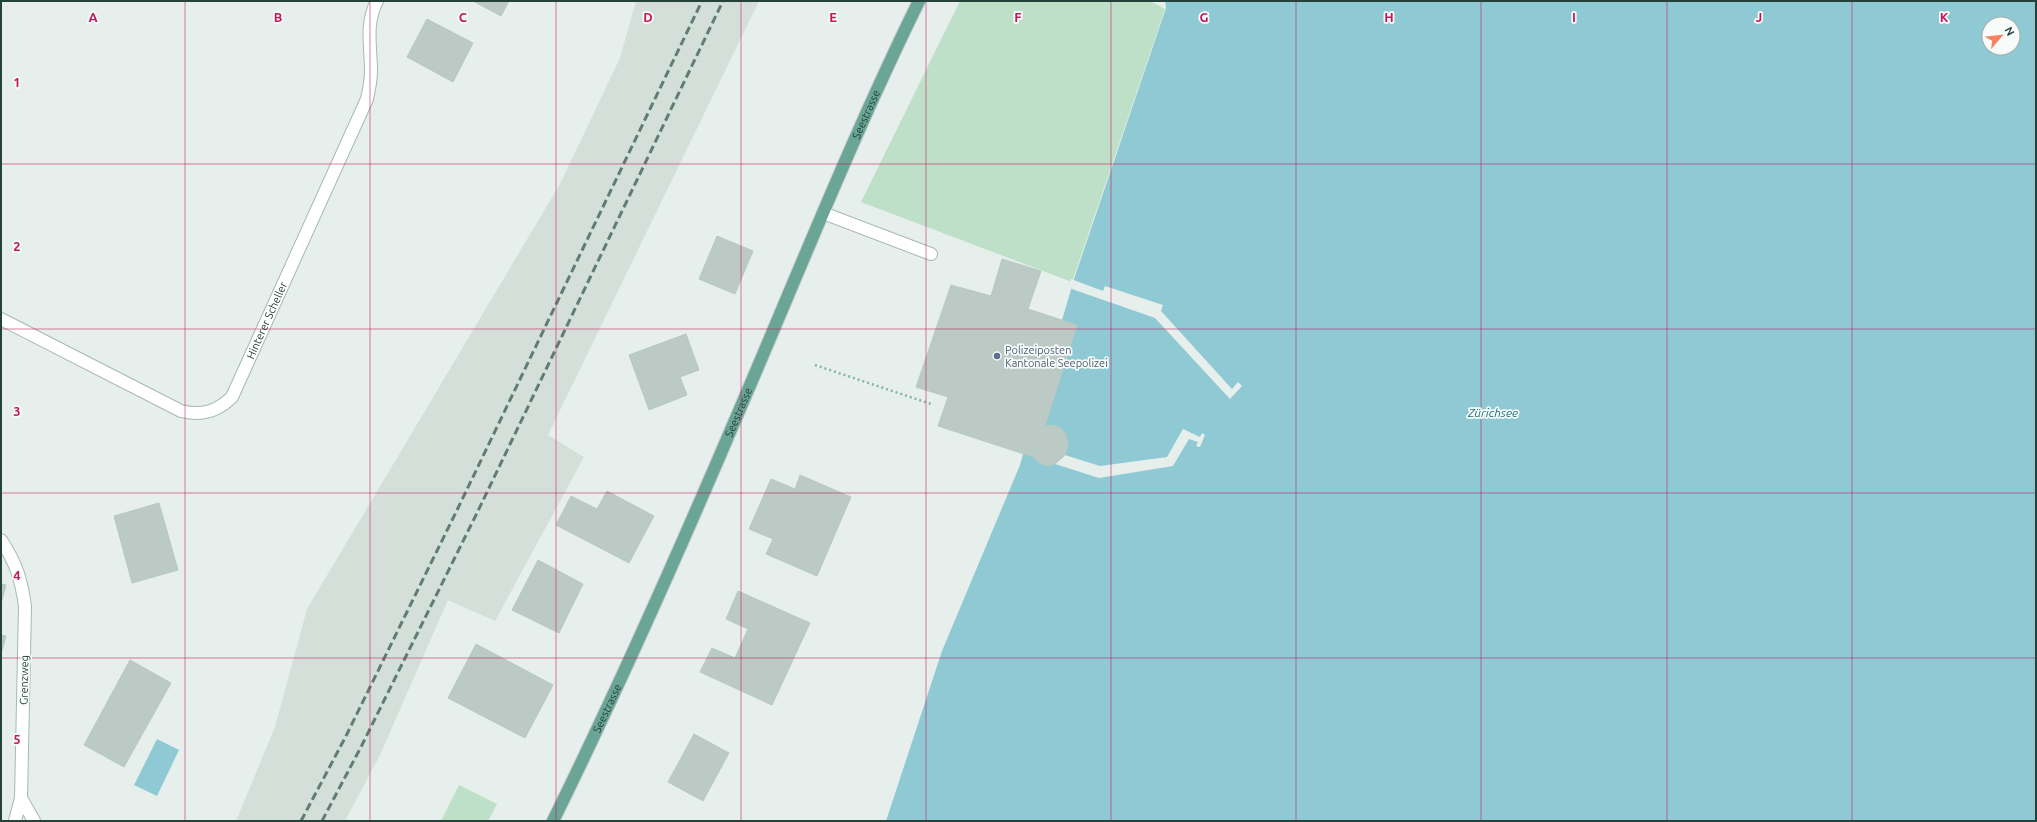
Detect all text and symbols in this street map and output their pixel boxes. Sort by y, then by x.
text: A [88,10,98,24]
text: B [274,10,283,24]
text: C [459,10,468,24]
text: D [643,10,653,24]
text: E [829,10,837,24]
text: F [1014,10,1022,24]
text: G [1200,10,1209,24]
text: H [1384,10,1394,24]
text: I [1572,10,1576,24]
text: J [1756,10,1762,24]
text: K [1940,10,1949,24]
north arrow [1981,16,2021,56]
text: N [2003,25,2017,38]
text: 1 [13,75,21,89]
street label: Seestrasse [850,88,882,141]
text: 2 [13,239,21,253]
street label: Hinterer Scheller [244,279,290,361]
place label: Polizeiposten Kantonale Seepolizei [1005,344,1108,369]
marker: Polizeiposten Kantonale Seepolizei [992,351,1002,361]
street label: Seestrasse [723,386,754,439]
text: 3 [13,404,21,418]
water label: Zürichsee [1467,406,1518,419]
text: 4 [13,568,21,582]
street label: Grenzweg [18,655,30,705]
street label: Seestrasse [590,682,624,735]
text: 5 [13,732,21,746]

